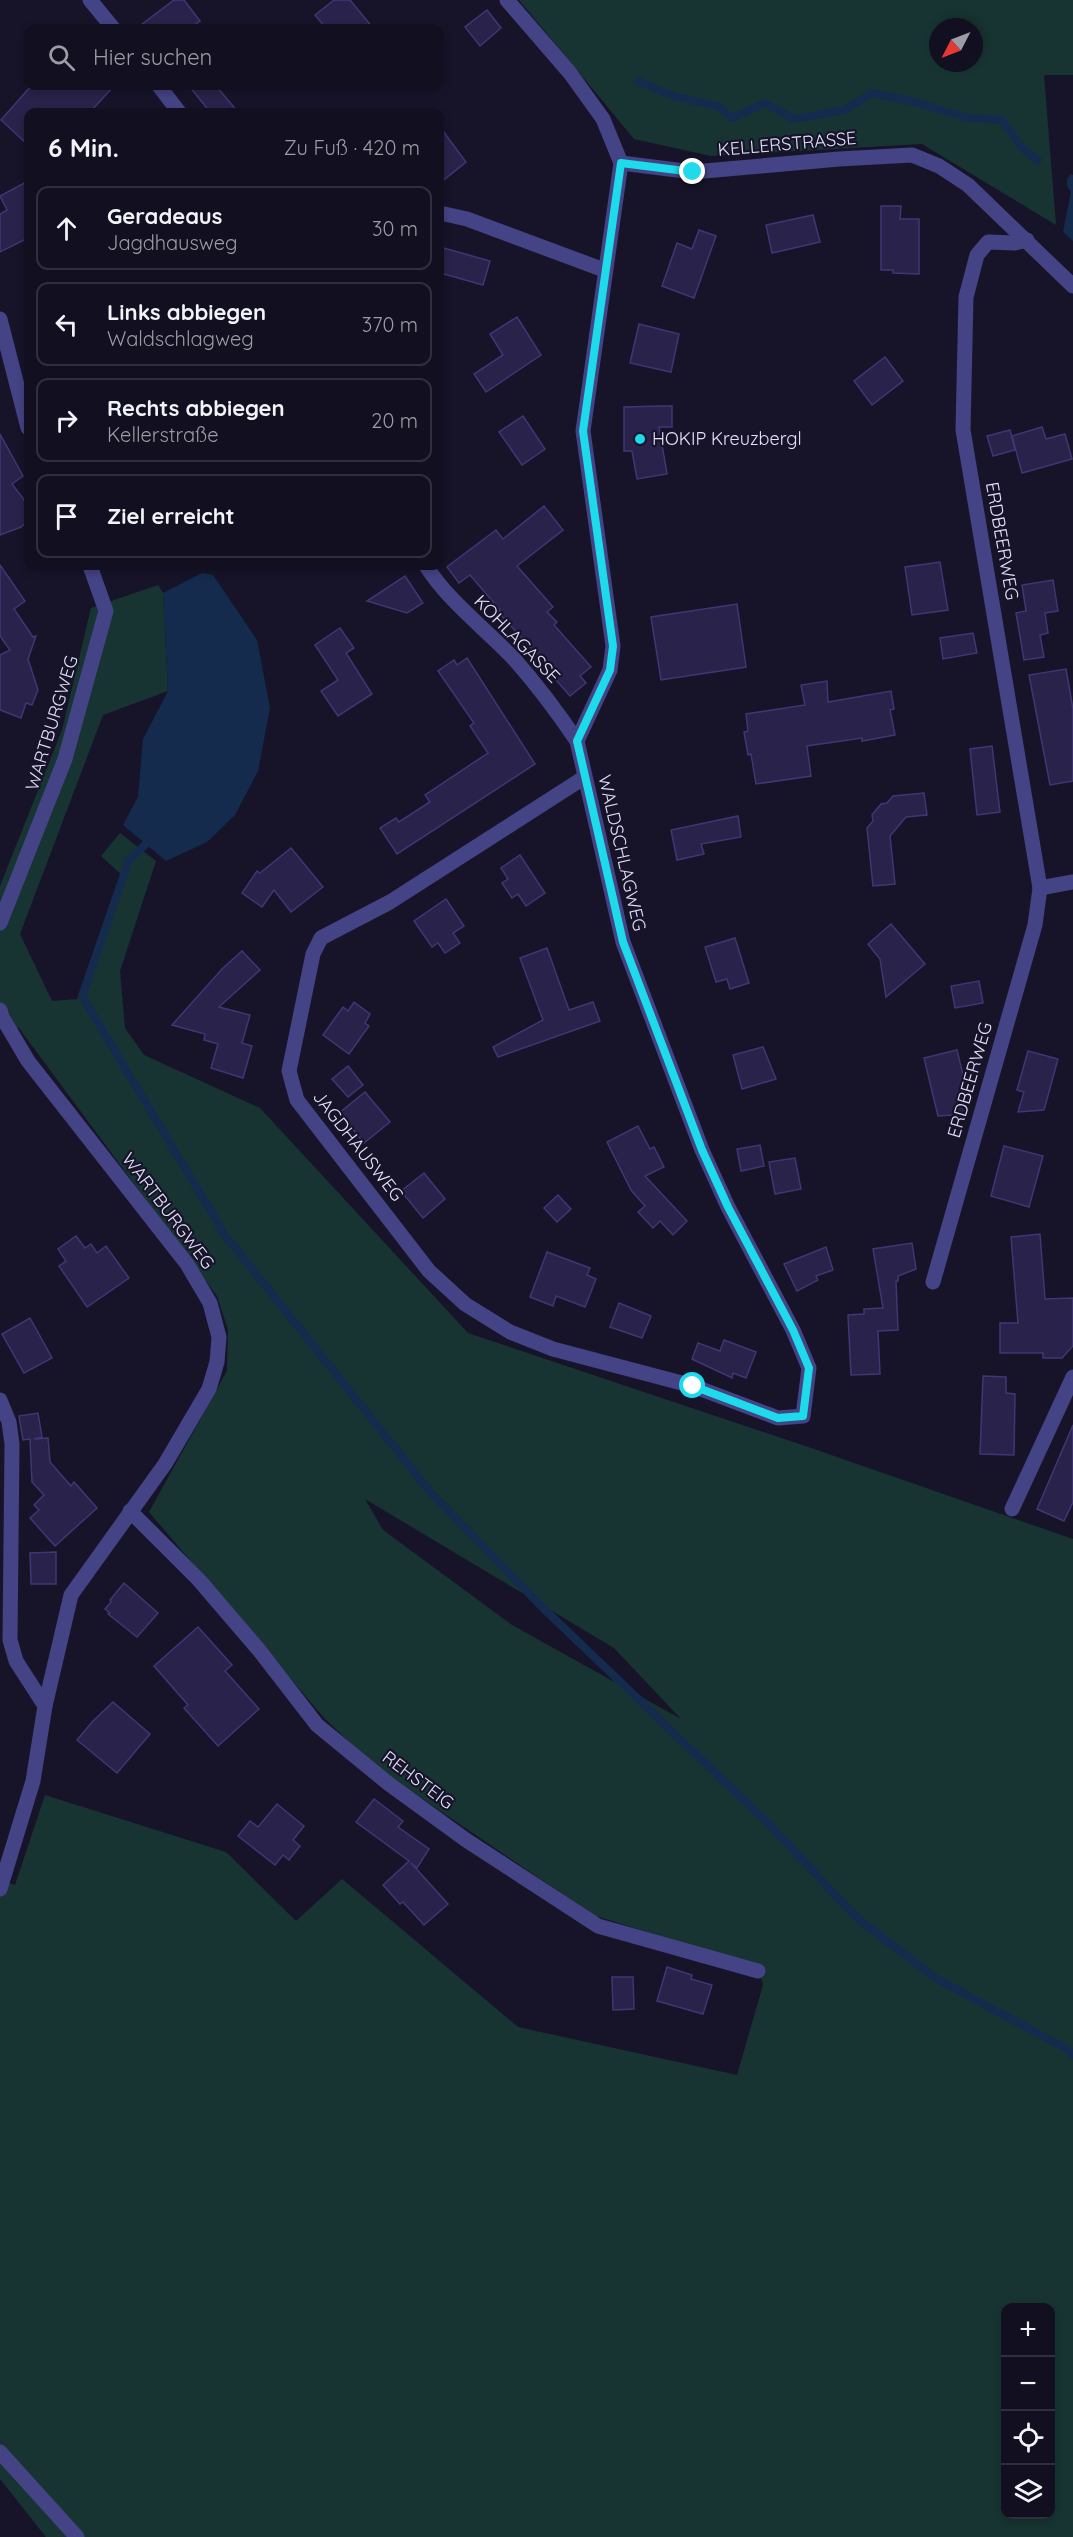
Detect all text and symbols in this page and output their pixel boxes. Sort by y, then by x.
north arrow [929,18,983,72]
search box [24,24,444,90]
icon: search [45,41,78,74]
text: Hier suchen [93,43,212,71]
street label: KELLERSTRASSE [717,126,857,161]
text: 6 Min. [48,131,119,164]
text: Zu Fuß · 420 m [284,135,420,160]
route end [679,158,705,184]
text: Geradeaus [107,202,222,230]
icon: ahead [50,212,83,245]
text: 30 m [372,216,418,241]
text: Jagdhausweg [107,230,238,255]
text: Links abbiegen [107,298,266,326]
icon: left [50,308,83,341]
text: 370 m [362,312,418,337]
text: Waldschlagweg [107,326,254,351]
text: Rechts abbiegen [107,394,285,422]
icon: right [50,404,83,437]
text: 20 m [371,408,418,433]
text: Kellerstraße [107,422,219,447]
place label: HOKIP Kreuzbergl [652,427,802,450]
marker: HOKIP Kreuzbergl [633,432,647,446]
street label: ERDBEERWEG [981,480,1024,602]
icon: arrive [50,500,83,533]
text: Ziel erreicht [107,502,235,530]
street label: KOHLAGASSE [469,590,565,688]
street label: WARTBURGWEG [20,652,83,793]
street label: WALDSCHLAGWEG [593,773,652,933]
street label: ERDBEERWEG [942,1019,997,1140]
street label: JAGDHAUSWEG [308,1086,409,1206]
street label: WARTBURGWEG [117,1148,220,1274]
route start [679,1372,705,1398]
street label: REHSTEIG [378,1745,459,1814]
map controls [1001,2303,1055,2519]
button: + [1001,2303,1055,2357]
button: − [1001,2357,1055,2411]
button: locate [1001,2411,1055,2465]
button: layers [1001,2465,1055,2519]

